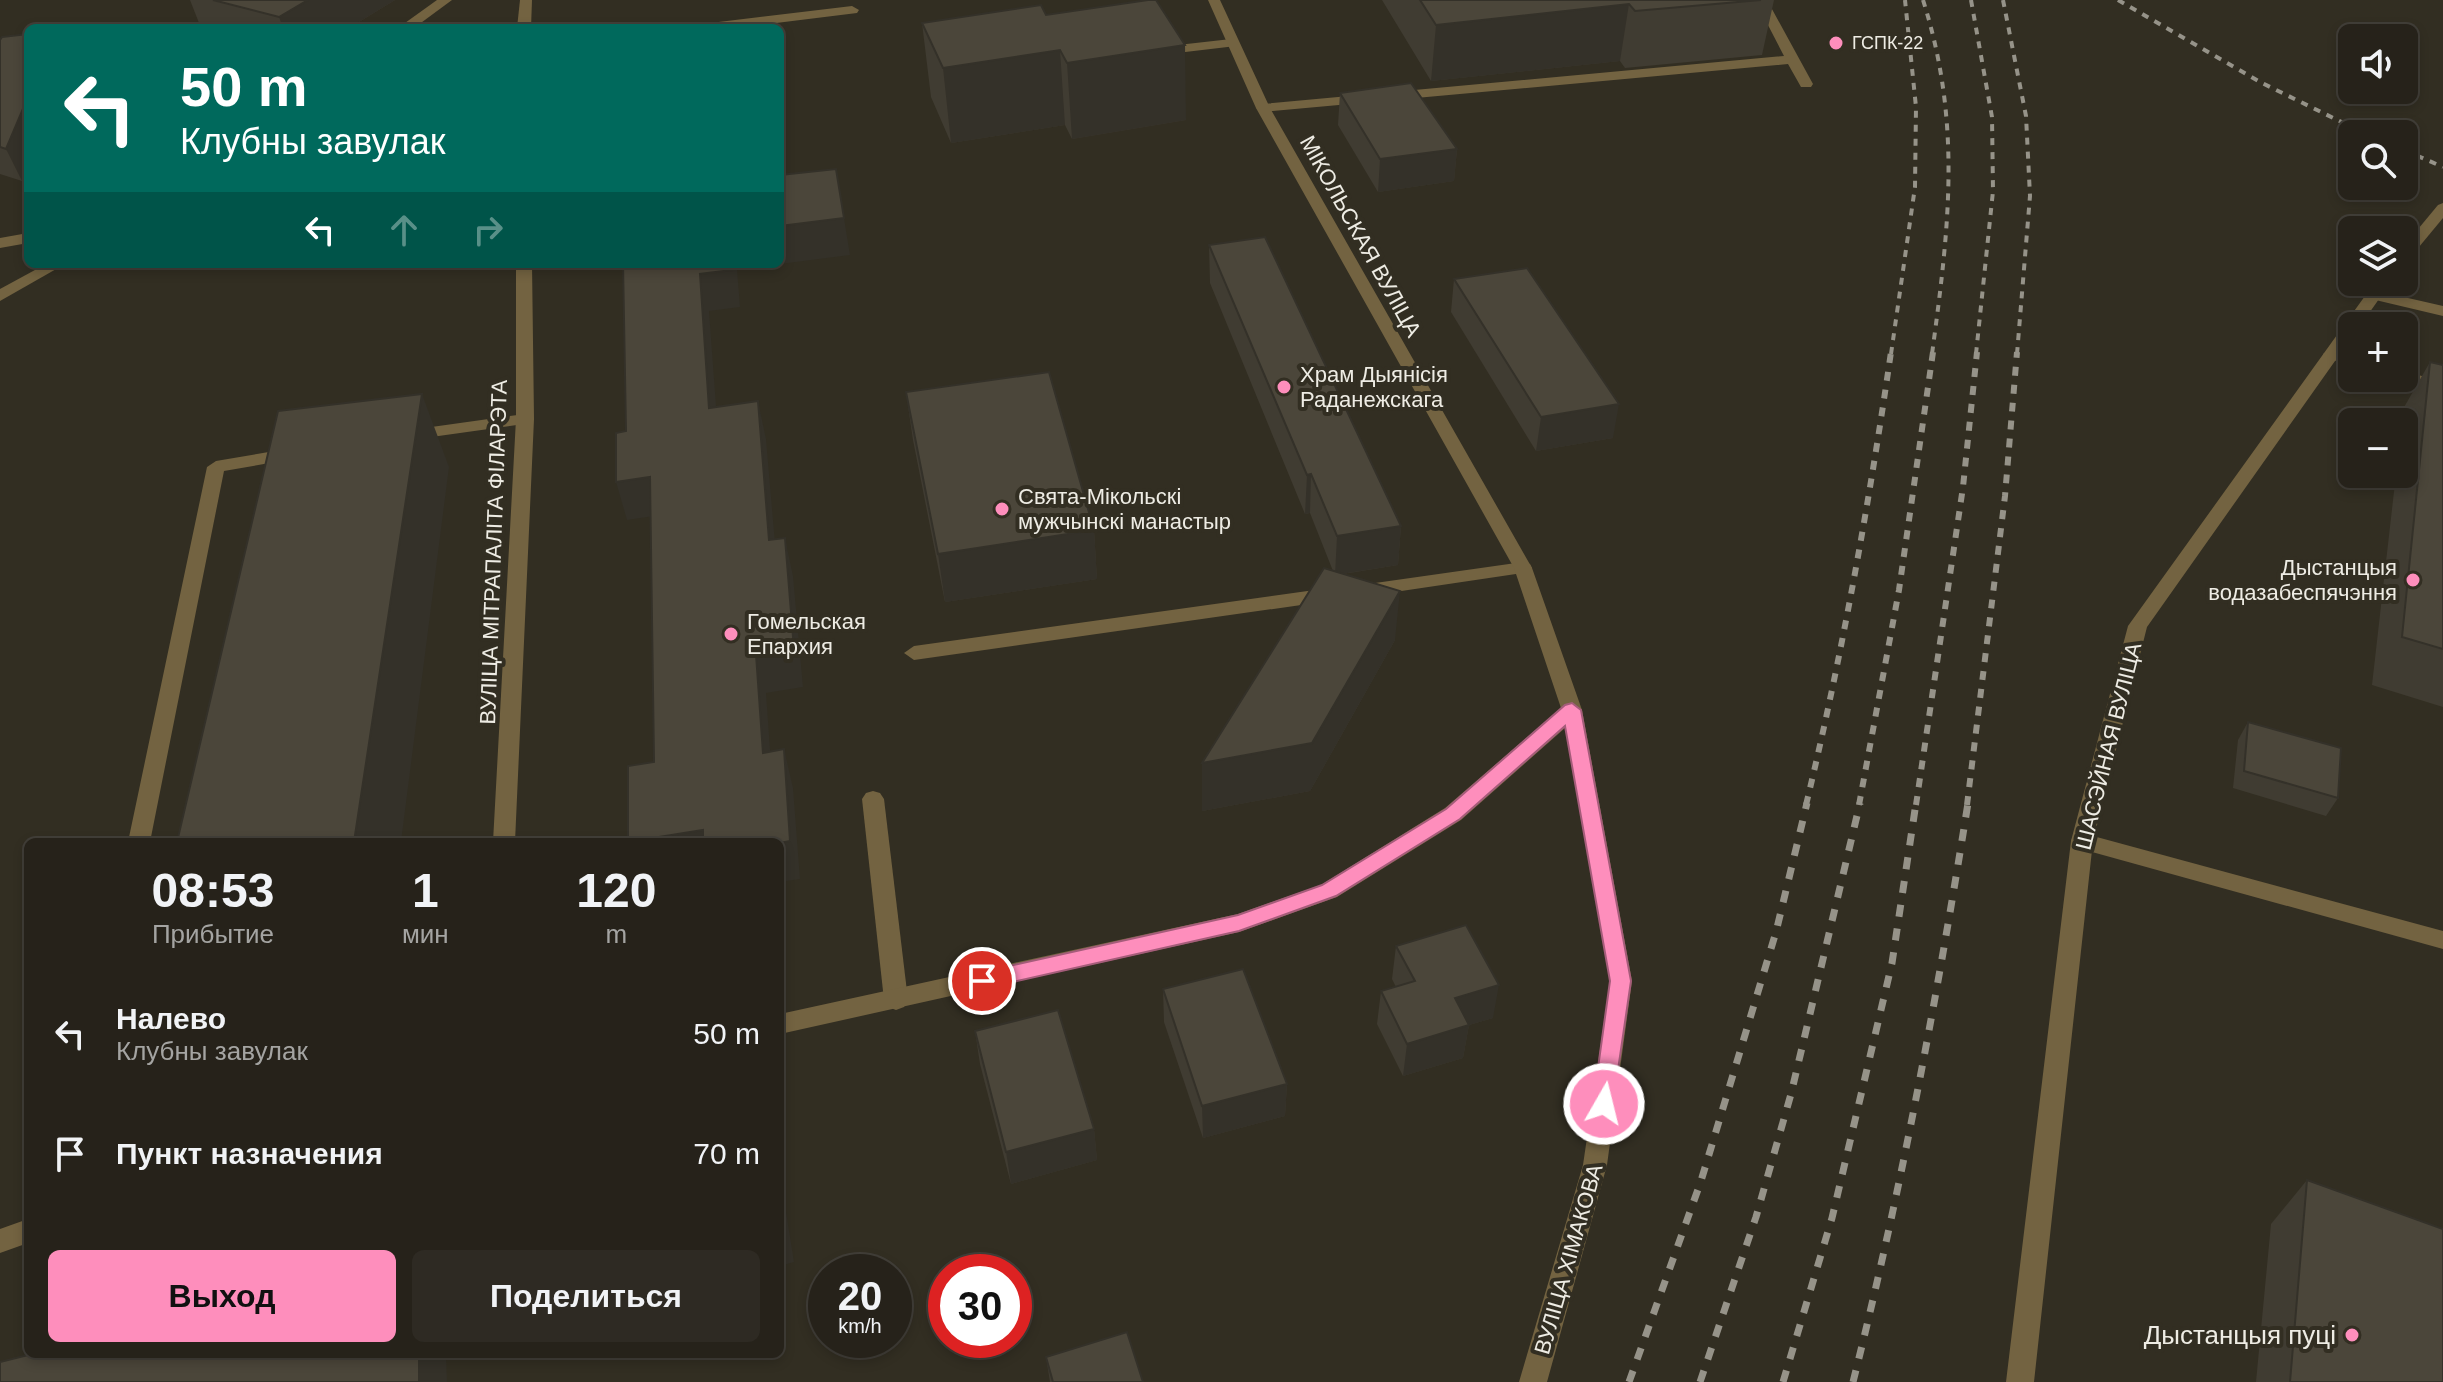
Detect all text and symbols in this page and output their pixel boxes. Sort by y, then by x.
map controls [2338,24,2418,488]
button: sound [2338,24,2418,104]
place label: ГСПК-22 [1852,33,1923,53]
marker: ГСПК-22 [1827,34,1845,52]
text: 50 m [180,55,308,118]
icon: left [48,56,152,160]
button: search [2338,120,2418,200]
text: Клубны завулак [180,121,446,162]
street label: МІКОЛЬСКАЯ ВУЛІЦА [1295,131,1427,342]
icon: left [298,208,342,252]
icon: ahead [382,208,426,252]
icon: right [466,208,510,252]
button: layers [2338,216,2418,296]
button: + [2338,312,2418,392]
place label: Храм Дыянісія Раданежскага [1300,362,1448,412]
marker: Храм Дыянісія Раданежскага [1275,378,1293,396]
street label: ВУЛІЦА МІТРАПАЛІТА ФІЛАРЭТА [475,379,512,725]
button: − [2338,408,2418,488]
place label: Свята-Мікольскі мужчынскі манастыр [1018,484,1231,534]
marker: Свята-Мікольскі мужчынскі манастыр [993,500,1011,518]
place label: Дыстанцыя водазабеспячэння [2208,555,2397,605]
marker: Дыстанцыя водазабеспячэння [2404,571,2422,589]
place label: Гомельская Епархия [747,609,866,659]
marker: Гомельская Епархия [722,625,740,643]
street label: ШАСЭЙНАЯ ВУЛІЦА [2071,640,2146,852]
text: 08:53 [152,864,274,917]
text: 1 [412,864,439,917]
text: 120 [576,864,656,917]
text: Прибытие [152,919,274,949]
text: мин [402,919,449,949]
text: m [606,919,627,949]
pin [948,947,1016,1015]
icon: arrive [960,959,1004,1003]
text: Налево [116,1002,226,1035]
icon: left [48,1012,92,1056]
text: 50 m [693,1017,760,1050]
text: Клубны завулак [116,1036,308,1066]
position arrow [1562,1062,1646,1146]
icon: arrive [48,1132,92,1176]
text: Пункт назначения [116,1137,383,1170]
text: 70 m [693,1137,760,1170]
street label: ВУЛІЦА ХІМАКОВА [1529,1161,1608,1357]
button: Выход [48,1250,396,1342]
button: Поделиться [412,1250,760,1342]
speed limit sign: 30 [928,1254,1032,1358]
text: 20 [838,1274,882,1318]
text: km/h [838,1315,882,1337]
place label: Дыстанцыя пуці [2144,1320,2336,1350]
marker: Дыстанцыя пуці [2343,1326,2361,1344]

